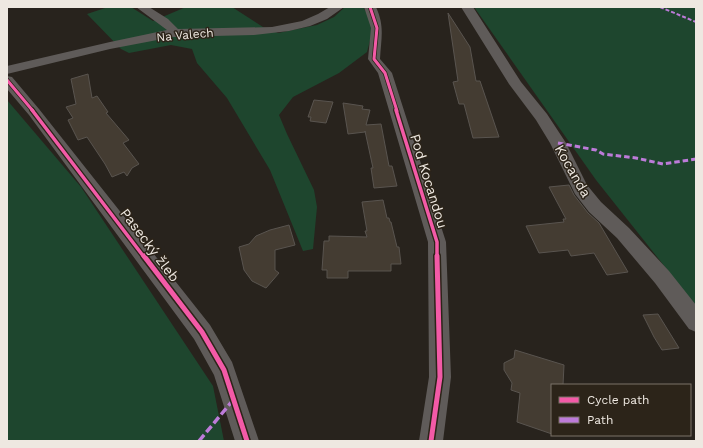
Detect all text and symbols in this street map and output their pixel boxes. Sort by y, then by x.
street label: Na Valech [156,26,214,44]
street label: Pod Kocandou [407,132,451,230]
street label: Kocanda [552,142,594,200]
street label: Pasecký žleb [117,205,183,285]
legend [551,384,691,436]
text: Cycle path [587,393,649,407]
text: Path [587,413,613,427]

